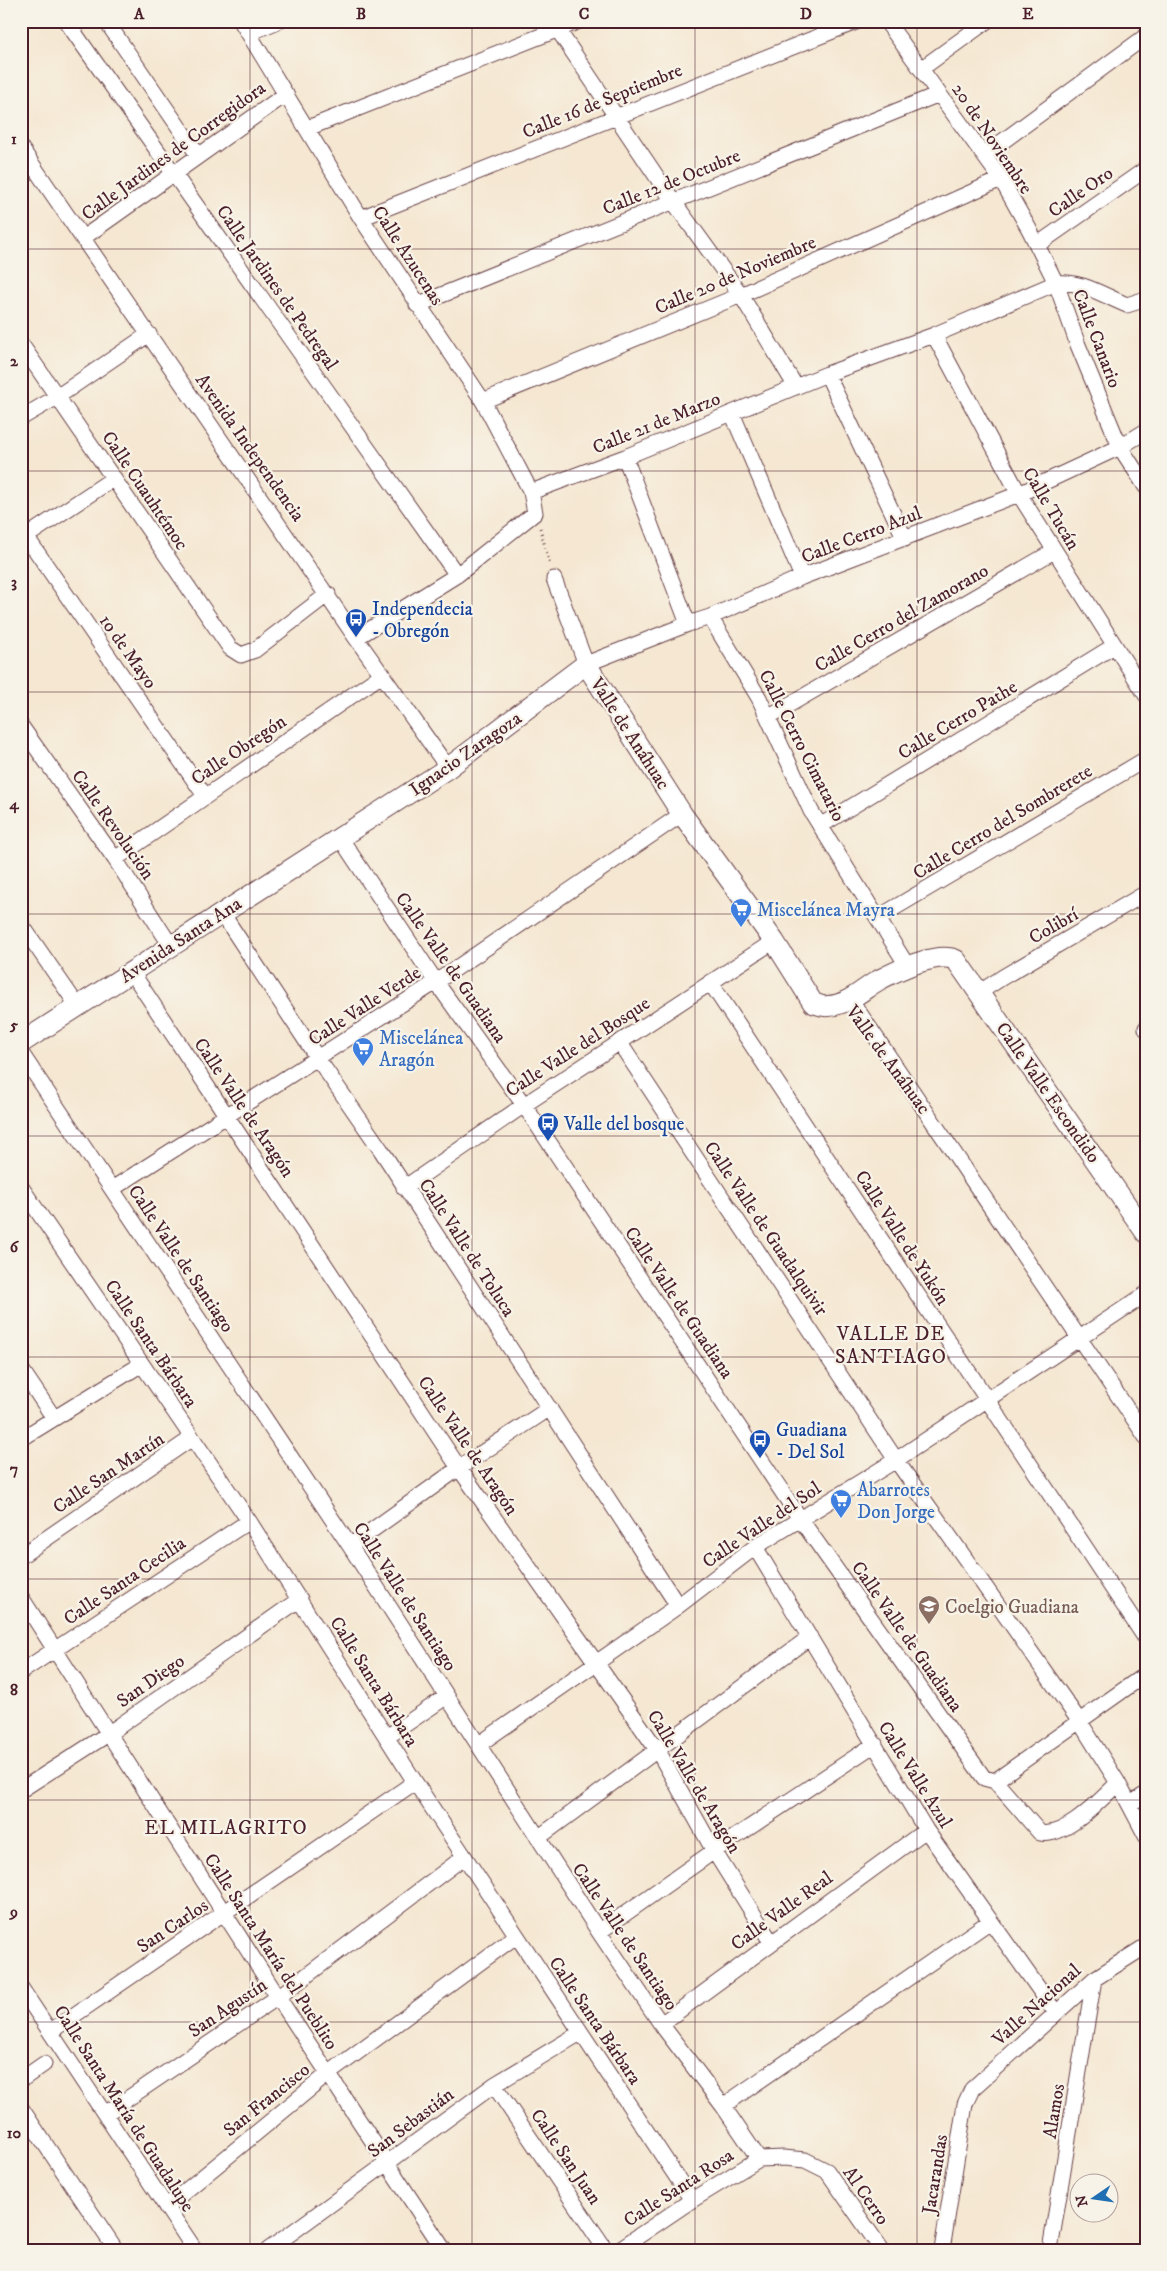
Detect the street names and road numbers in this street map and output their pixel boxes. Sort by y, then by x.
street label: Calle 16 de Septiembre [519,59,686,144]
street label: Calle Jardines de Corregidora [77,77,270,226]
street label: 20 de Noviembre [946,79,1037,199]
street label: Calle 12 de Octubre [599,144,744,220]
street label: Calle Oro [1044,162,1118,223]
street label: Calle Jardines de Pedregal [211,201,343,375]
street label: Calle Azucenas [367,202,448,310]
street label: Calle 20 de Noviembre [652,231,820,320]
street label: Calle Canario [1067,286,1126,391]
street label: Avenida Independencia [190,370,309,526]
street label: Calle 21 de Marzo [589,387,724,459]
street label: Calle Cuauhtémoc [96,427,193,555]
street label: Calle Tucán [1017,463,1084,554]
street label: Calle Cerro Azul [798,502,925,569]
street label: Calle Cerro del Zamorano [811,559,993,678]
street label: 1o de Mayo [94,610,162,693]
street label: Calle Cerro Cimatario [753,666,850,825]
street label: Valle de Anáhuac [584,673,675,794]
street label: Calle Cerro Pathe [894,676,1022,765]
street label: Ignacio Zaragoza [405,707,526,801]
street label: Calle Obregón [187,710,291,790]
street label: Calle Cerro del Sombrerete [909,760,1097,885]
street label: Calle Revolución [66,765,159,884]
street label: Calle Valle de Guadiana [390,888,511,1048]
street label: Avenida Santa Ana [116,892,246,988]
street label: Colibrí [1025,902,1083,950]
street label: Calle Valle Verde [304,961,425,1051]
street label: Calle Valle del Bosque [501,992,655,1103]
street label: Valle de Anáhuac [840,1000,935,1119]
street label: Calle Valle Escondido [991,1018,1105,1168]
street label: Calle Valle de Aragón [189,1034,299,1182]
street label: Calle Valle de Guadalquivir [698,1137,833,1321]
street label: Calle Valle de Yukón [850,1166,954,1310]
street label: Calle Valle de Toluca [413,1174,520,1321]
street label: Calle Valle de Santiago [123,1181,239,1337]
street label: Calle Valle de Guadiana [619,1222,738,1383]
street label: Calle Santa Bárbara [99,1275,202,1412]
street label: Calle Valle de Aragón [413,1372,523,1520]
street label: Calle San Martín [49,1427,169,1519]
street label: Calle Valle del Sol [698,1477,826,1573]
street label: Calle Valle de Santiago [348,1518,462,1676]
street label: Calle Santa Cecilia [59,1532,190,1631]
street label: Calle Valle de Guadiana [846,1557,967,1717]
street label: Calle Santa Bárbara [324,1612,423,1751]
street label: San Diego [113,1650,189,1713]
street label: Calle Valle de Aragón [642,1706,746,1858]
street label: Calle Valle Azul [873,1717,957,1833]
street label: Calle Santa María del Pueblito [199,1849,343,2054]
street label: Calle Valle de Santiago [567,1859,683,2015]
street label: Calle Valle Real [726,1866,838,1956]
street label: San Carlos [133,1894,213,1958]
street label: Calle Santa Bárbara [543,1952,646,2089]
street label: Valle Nacional [987,1959,1086,2052]
street label: San Agustín [184,1974,272,2043]
street label: Calle Santa María de Guadalupe [48,2001,199,2216]
street label: San Francisco [219,2058,315,2142]
street label: Alamos [1039,2082,1070,2141]
street label: San Sebastián [363,2083,459,2163]
street label: Calle San Juan [525,2105,606,2209]
street label: Jacarandas [918,2133,953,2218]
street label: Calle Santa Rosa [620,2144,738,2232]
street label: Al Cerro [837,2162,894,2229]

